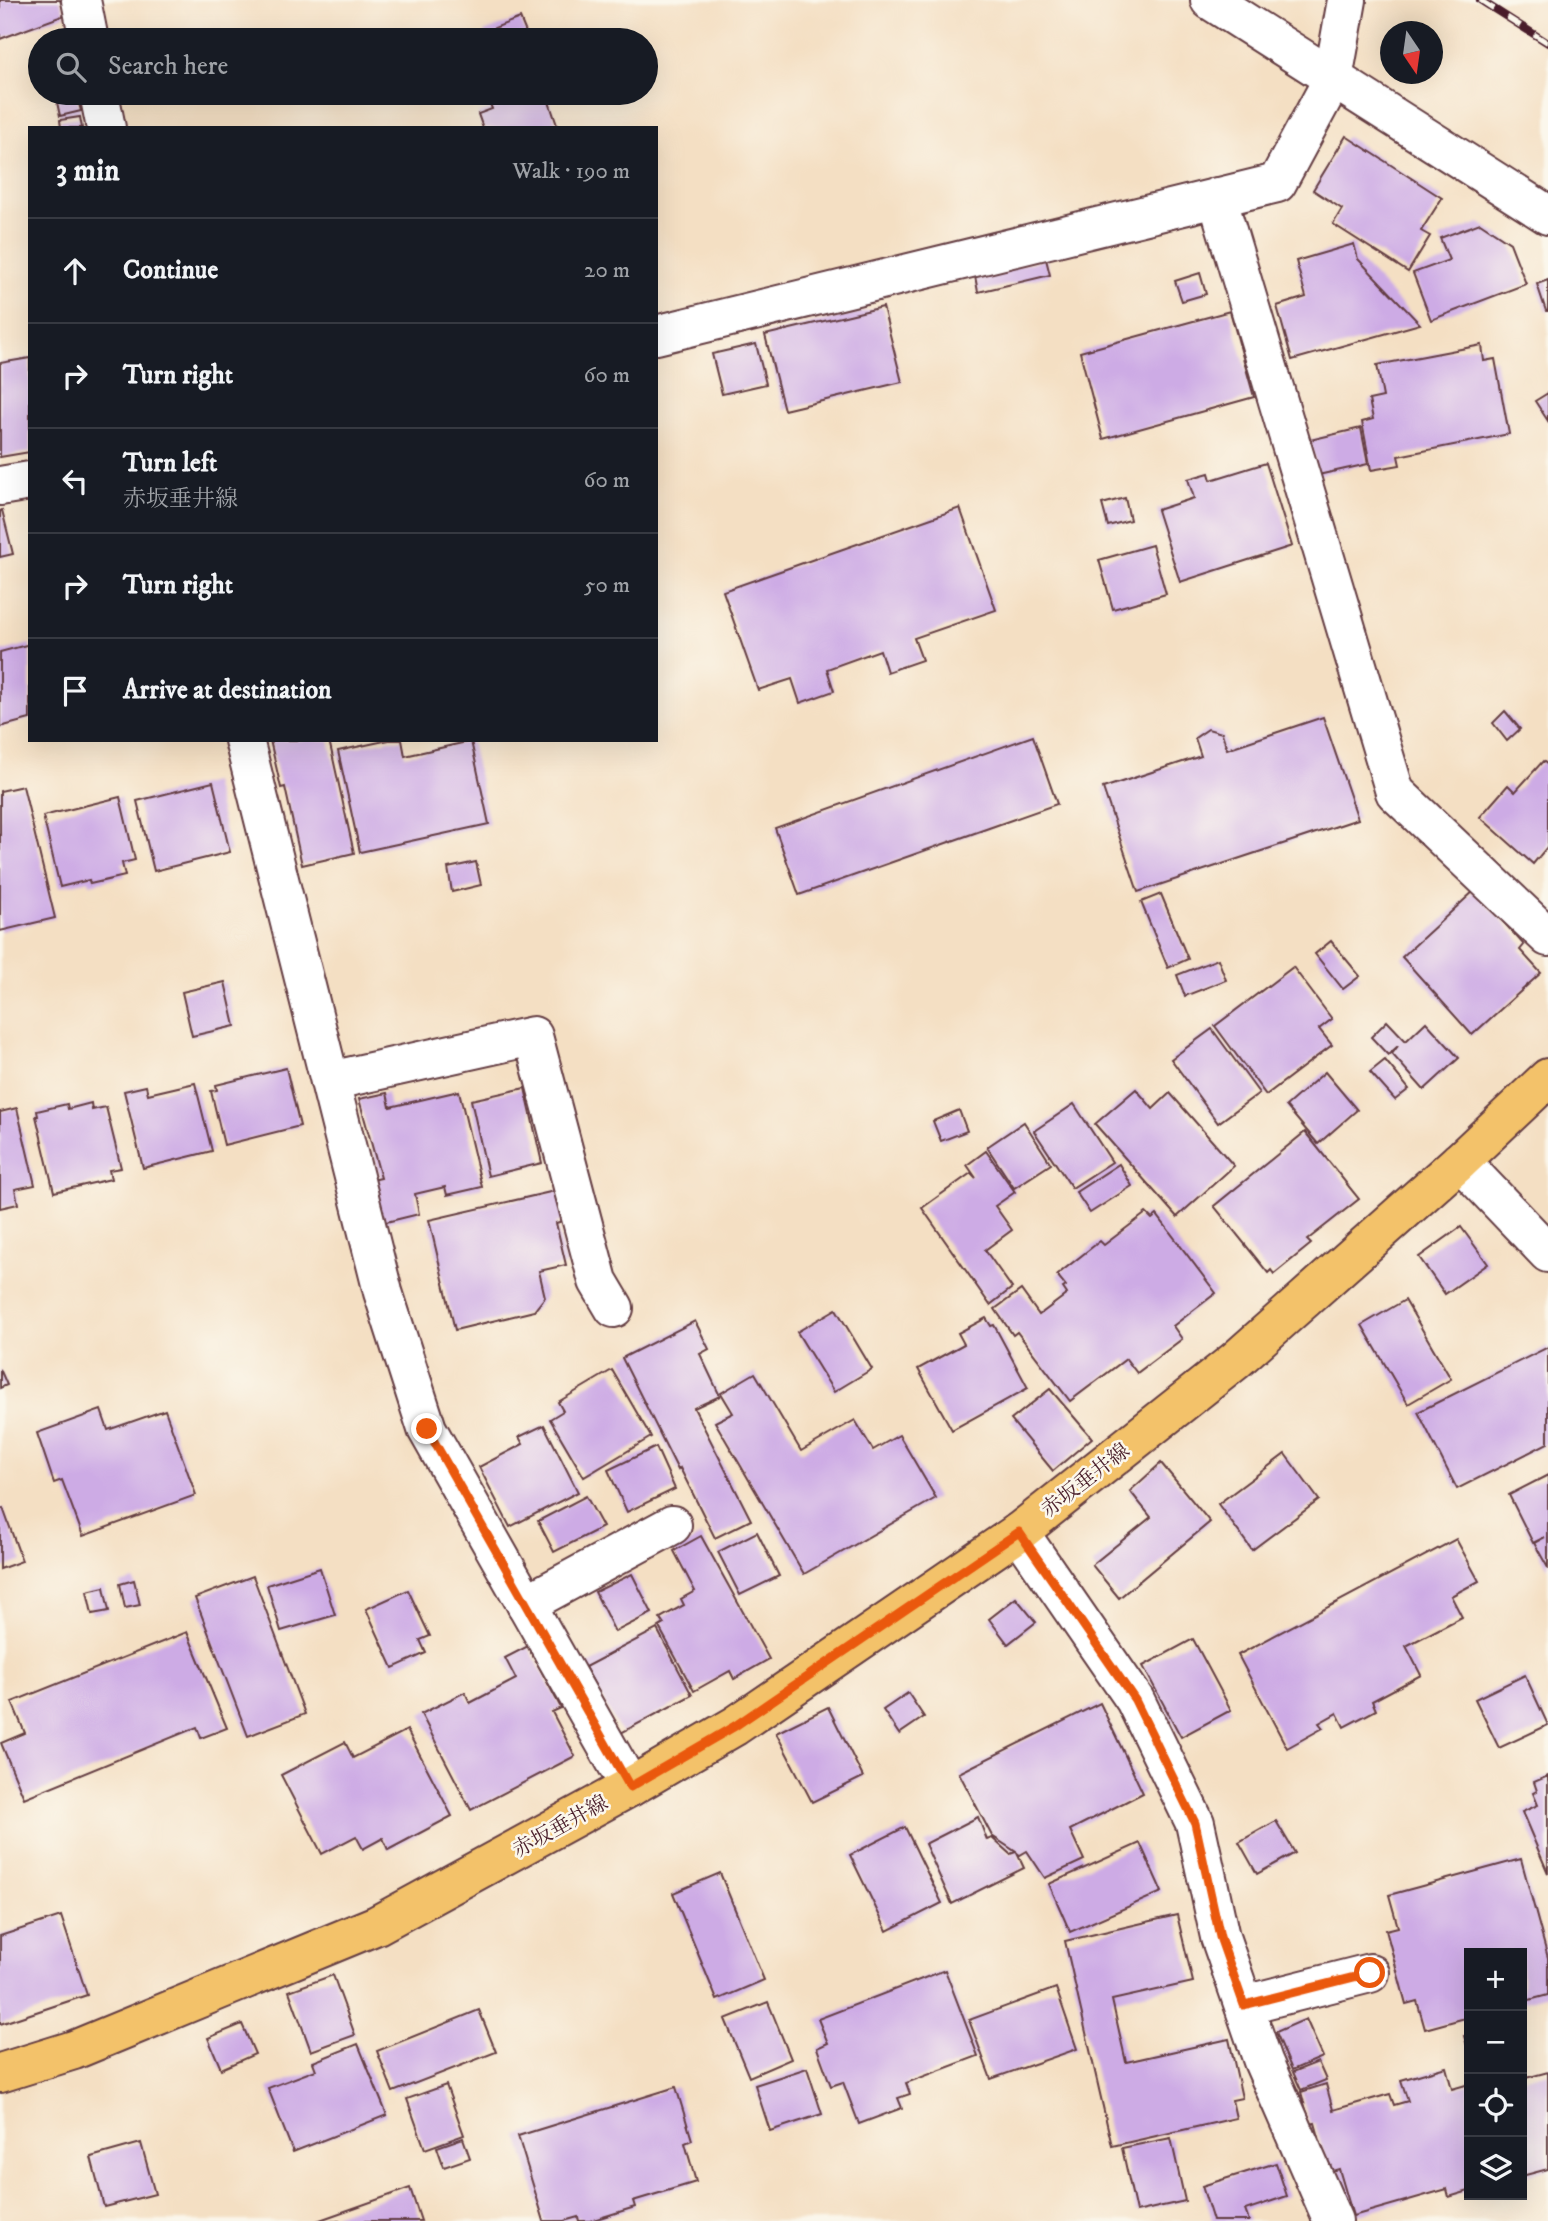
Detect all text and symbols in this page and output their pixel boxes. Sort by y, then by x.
north arrow [1380,21,1443,84]
search box [28,28,658,105]
icon: search [52,48,90,86]
text: Search here [108,50,228,83]
text: 3 min [56,153,120,190]
text: Walk · 190 m [512,157,630,186]
icon: ahead [56,252,94,290]
text: Continue [123,254,218,287]
text: 20 m [584,256,630,285]
icon: right [56,357,94,395]
text: Turn right [123,359,233,392]
text: 60 m [583,361,630,390]
text: Turn left [123,447,217,480]
icon: left [56,462,94,500]
text: 60 m [583,466,630,495]
text: 赤坂垂井線 [123,485,238,514]
icon: right [56,567,94,605]
text: Turn right [123,569,233,602]
text: 50 m [584,571,630,600]
icon: arrive [56,672,94,710]
text: Arrive at destination [123,674,332,707]
route end [411,1413,442,1444]
street label: 赤坂垂井線 [1036,1438,1135,1523]
street label: 赤坂垂井線 [508,1790,613,1864]
map controls [1464,1948,1527,2200]
button: + [1464,1948,1527,2011]
route start [1354,1957,1385,1988]
button: − [1464,2011,1527,2074]
button: locate [1464,2074,1527,2137]
button: layers [1464,2137,1527,2200]

